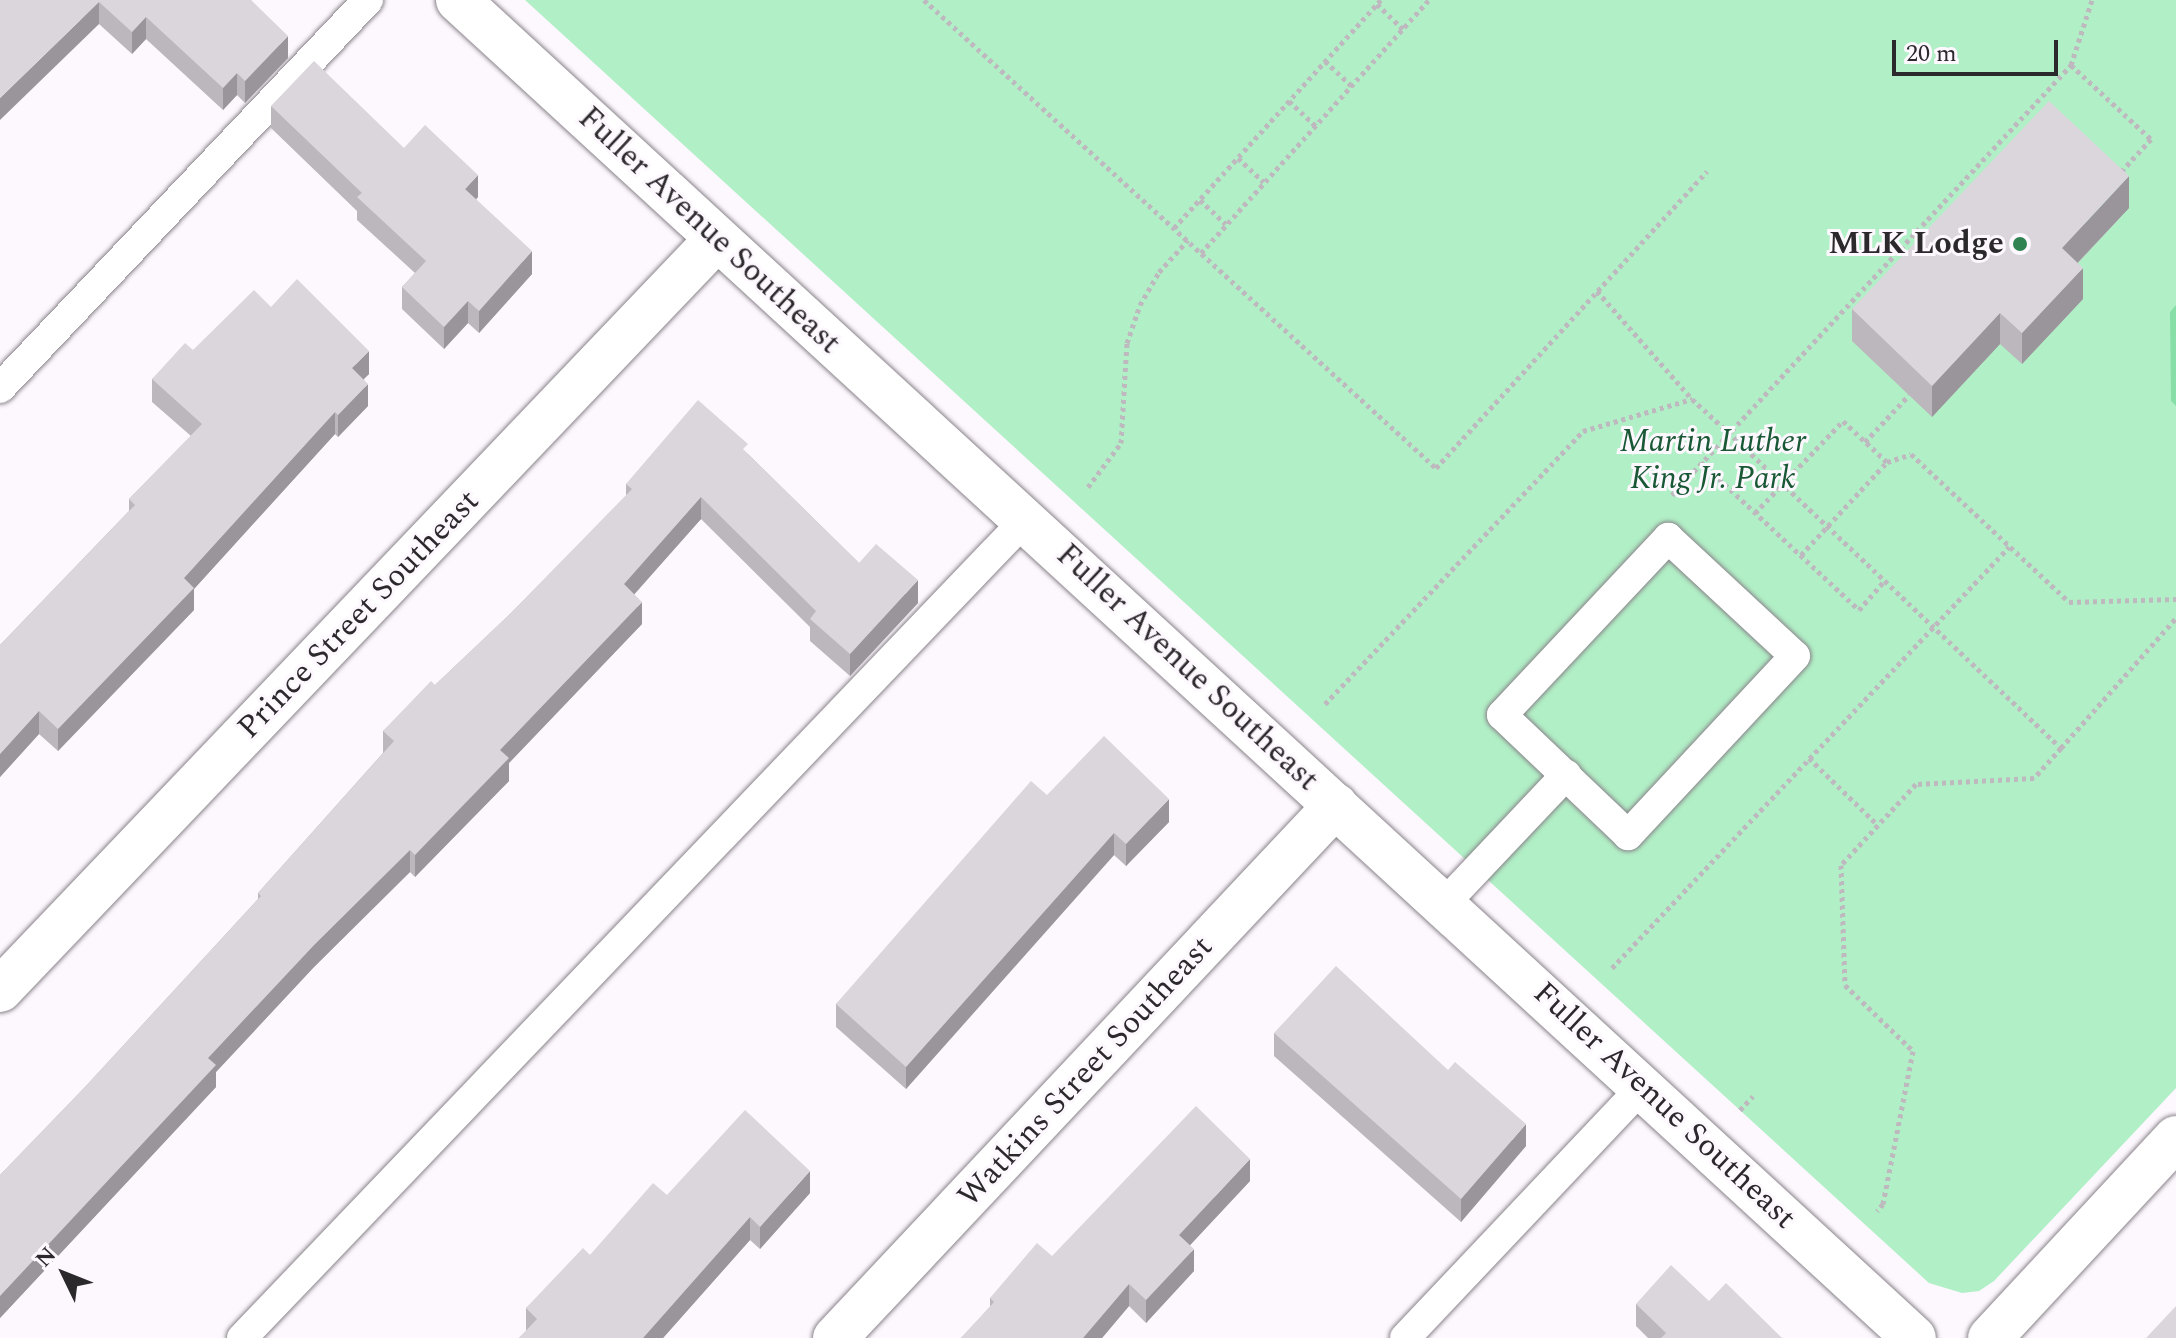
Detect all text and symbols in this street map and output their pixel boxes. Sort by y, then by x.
scale bar [1896,24,2062,74]
text: 20 m [1906,36,1957,72]
street label: Fuller Avenue Southeast [570,99,848,363]
place label: MLK Lodge [1828,225,2004,263]
marker: MLK Lodge [2011,235,2029,253]
park label: Martin Luther King Jr. Park [1620,424,1806,499]
street label: Prince Street Southeast [230,483,488,747]
street label: Fuller Avenue Southeast [1048,536,1326,800]
street label: Watkins Street Southeast [950,929,1222,1215]
street label: Fuller Avenue Southeast [1525,974,1803,1238]
north arrow [24,1234,104,1314]
text: N [28,1239,64,1275]

